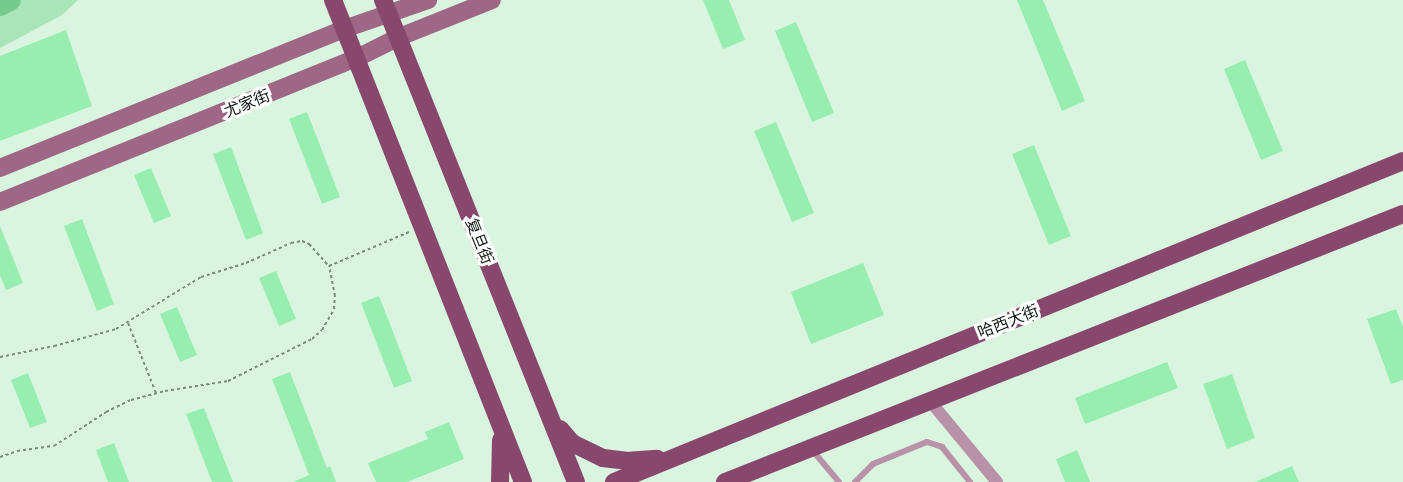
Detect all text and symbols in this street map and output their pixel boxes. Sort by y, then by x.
street label: 尤家街 [221,85,273,121]
street label: 复旦街 [462,215,498,267]
street label: 哈西大街 [975,300,1041,342]

